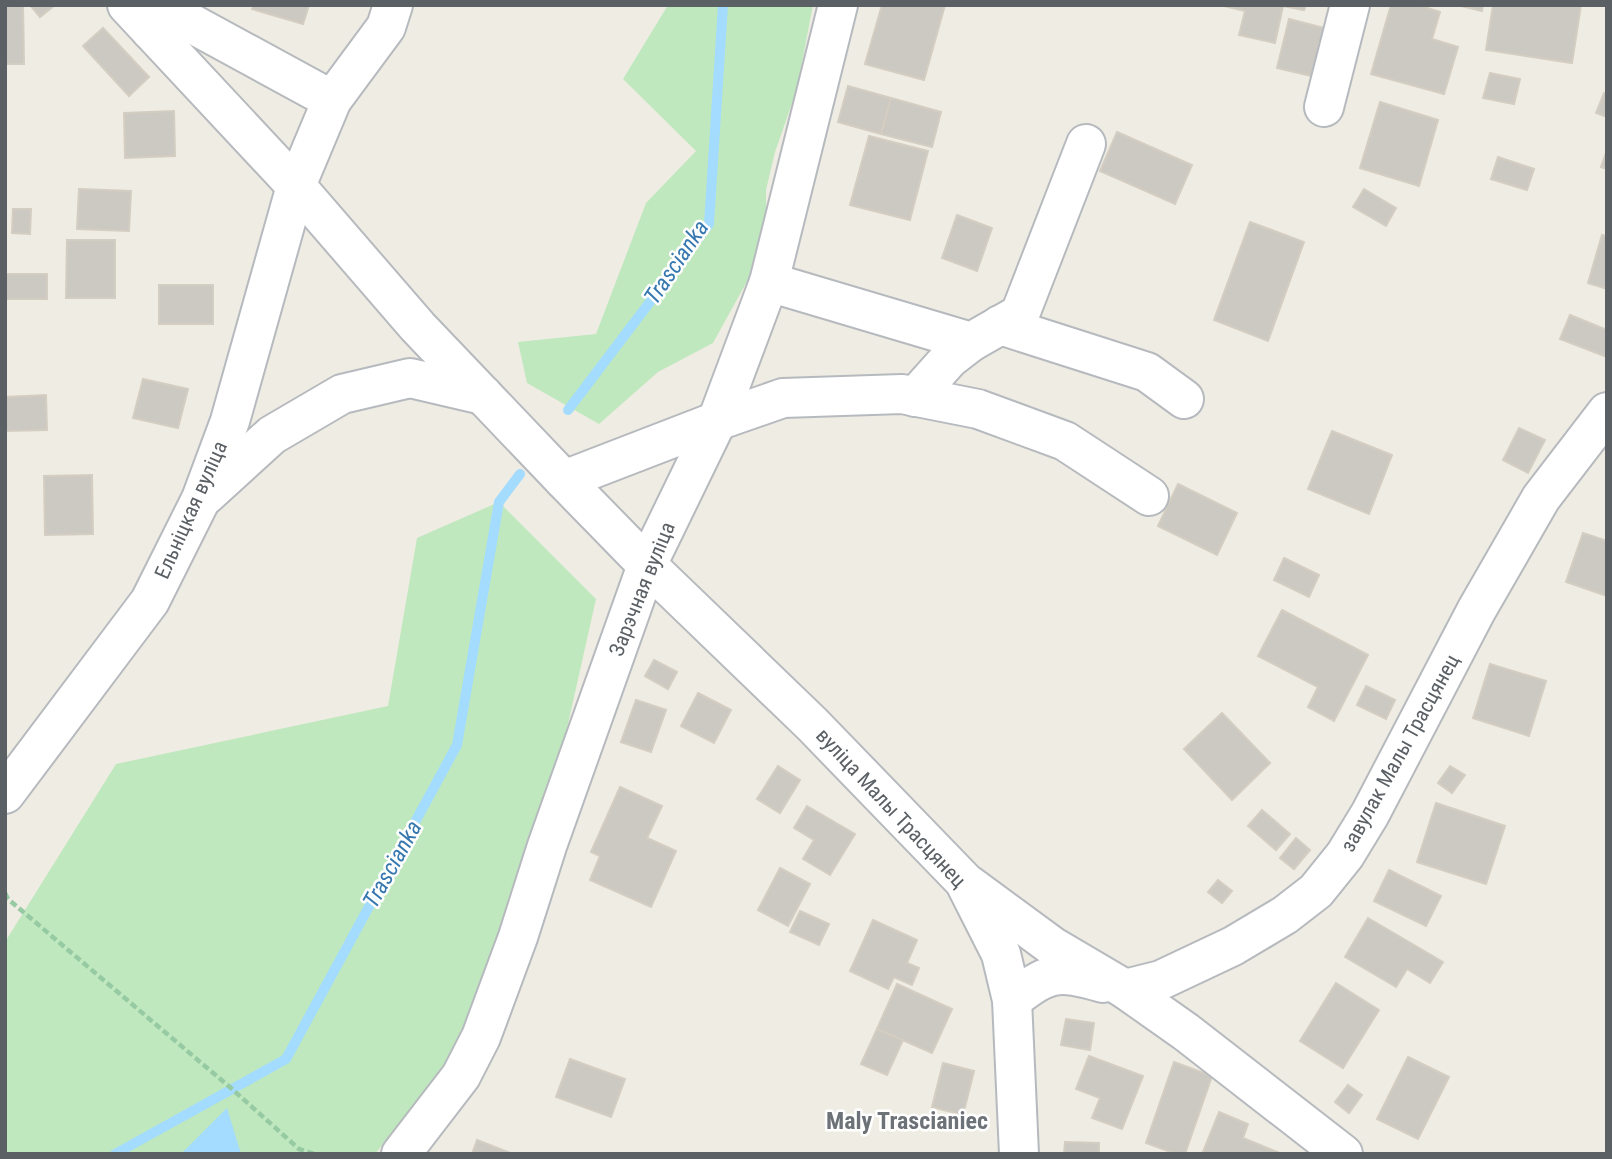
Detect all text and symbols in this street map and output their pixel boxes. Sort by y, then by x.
water label: Trascianka [638,215,714,309]
street label: Ельніцкая вуліца [150,437,232,583]
street label: Зарэчная вуліца [604,519,680,659]
street label: завулак Малы Трасцянец [1336,650,1464,856]
street label: вуліца Малы Трасцянец [811,724,971,892]
water label: Trascianka [357,816,427,913]
district label: Maly Trascianiec [826,1107,988,1135]

